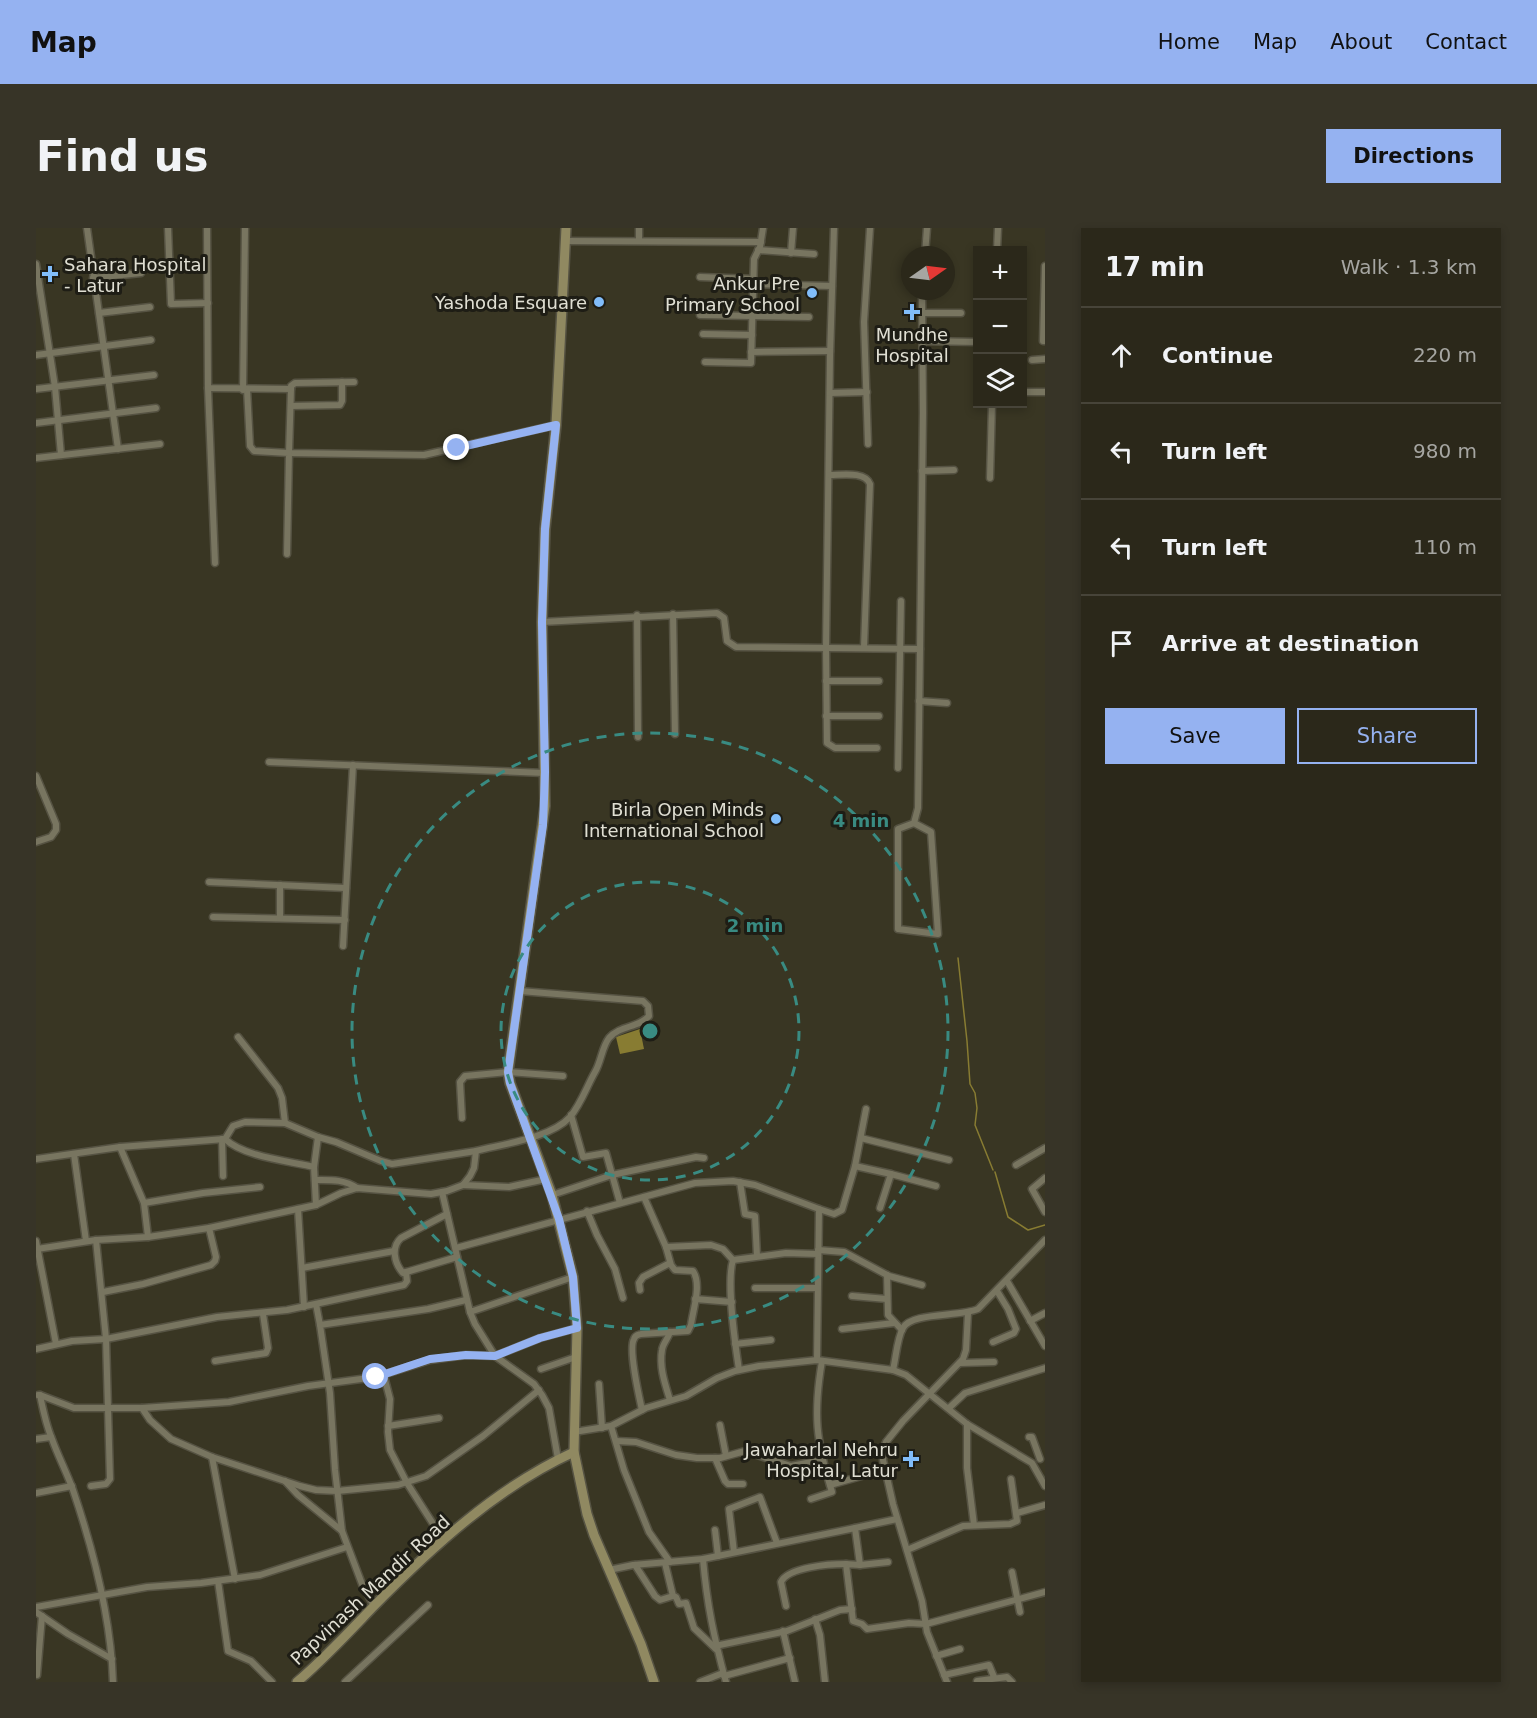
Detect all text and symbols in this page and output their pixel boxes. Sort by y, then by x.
text: Map [30,26,97,59]
text: Home [1158,30,1220,54]
text: Map [1253,30,1297,54]
text: About [1330,30,1392,54]
text: Contact [1425,30,1507,54]
button: Directions [1326,129,1501,183]
text: Find us [36,132,209,181]
north arrow [901,246,955,300]
map controls [973,246,1027,408]
button: + [973,246,1027,300]
text: 17 min [1105,252,1205,282]
place label: Sahara Hospital - Latur [64,254,207,296]
text: Walk · 1.3 km [1341,255,1477,279]
marker: Sahara Hospital - Latur [41,265,59,283]
place label: Ankur Pre Primary School [665,273,800,315]
marker: Ankur Pre Primary School [805,286,819,300]
place label: Yashoda Esquare [434,292,587,313]
marker: Yashoda Esquare [592,295,606,309]
button: − [973,300,1027,354]
marker: Mundhe Hospital [903,303,921,321]
place label: Mundhe Hospital [875,324,949,366]
icon: ahead [1105,339,1138,372]
text: Continue [1162,343,1273,368]
text: 220 m [1413,343,1477,367]
button: layers [973,354,1027,408]
route end [443,434,469,460]
icon: left [1105,435,1138,468]
text: Turn left [1162,439,1267,464]
text: 980 m [1413,439,1477,463]
icon: left [1105,531,1138,564]
text: Turn left [1162,535,1267,560]
text: 110 m [1413,535,1477,559]
icon: arrive [1105,627,1138,660]
text: Arrive at destination [1162,631,1419,656]
button: Save [1105,708,1285,764]
button: Share [1297,708,1477,764]
place label: Birla Open Minds International School [584,799,764,841]
text: 4 min [833,810,889,831]
marker: Birla Open Minds International School [769,812,783,826]
text: 2 min [727,915,783,936]
centre of rings [640,1021,660,1041]
route start [362,1363,388,1389]
place label: Jawaharlal Nehru Hospital, Latur [744,1439,899,1481]
marker: Jawaharlal Nehru Hospital, Latur [902,1450,920,1468]
street label: Papvinash Mandir Road [286,1511,454,1669]

